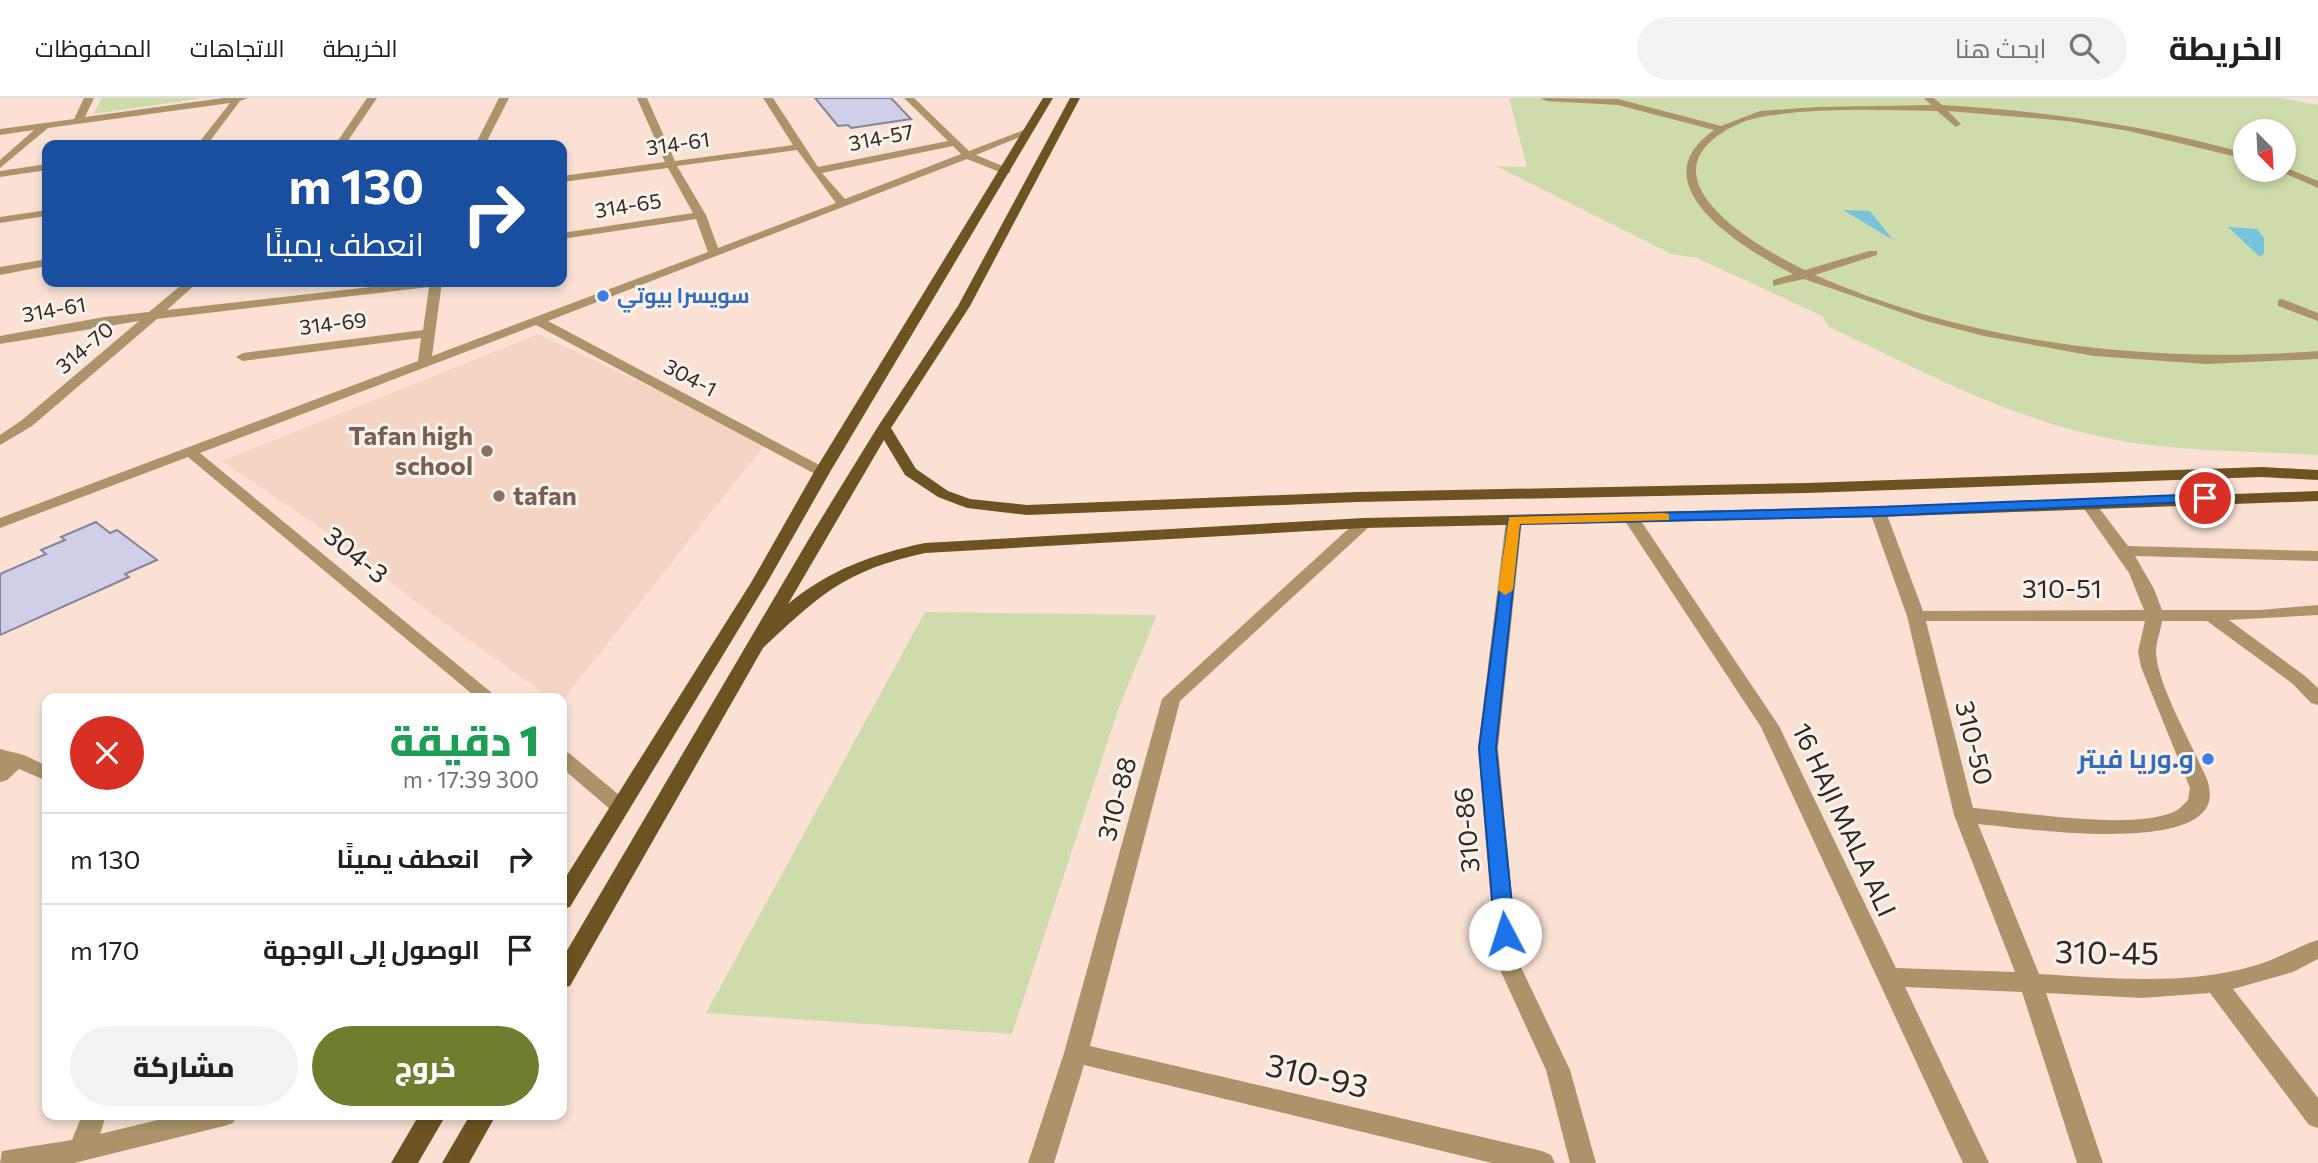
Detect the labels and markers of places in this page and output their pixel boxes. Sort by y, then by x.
place label: سويسرا بيوتي [617,282,750,313]
marker: سويسرا بيوتي [595,288,611,304]
place label: Tafan high school [349,419,473,480]
marker: Tafan high school [479,443,495,459]
pin [2175,468,2235,528]
place label: tafan [513,479,577,510]
marker: tafan [491,488,507,504]
place label: و.وريا فيتر [2076,742,2194,774]
marker: و.وريا فيتر [2200,751,2216,767]

